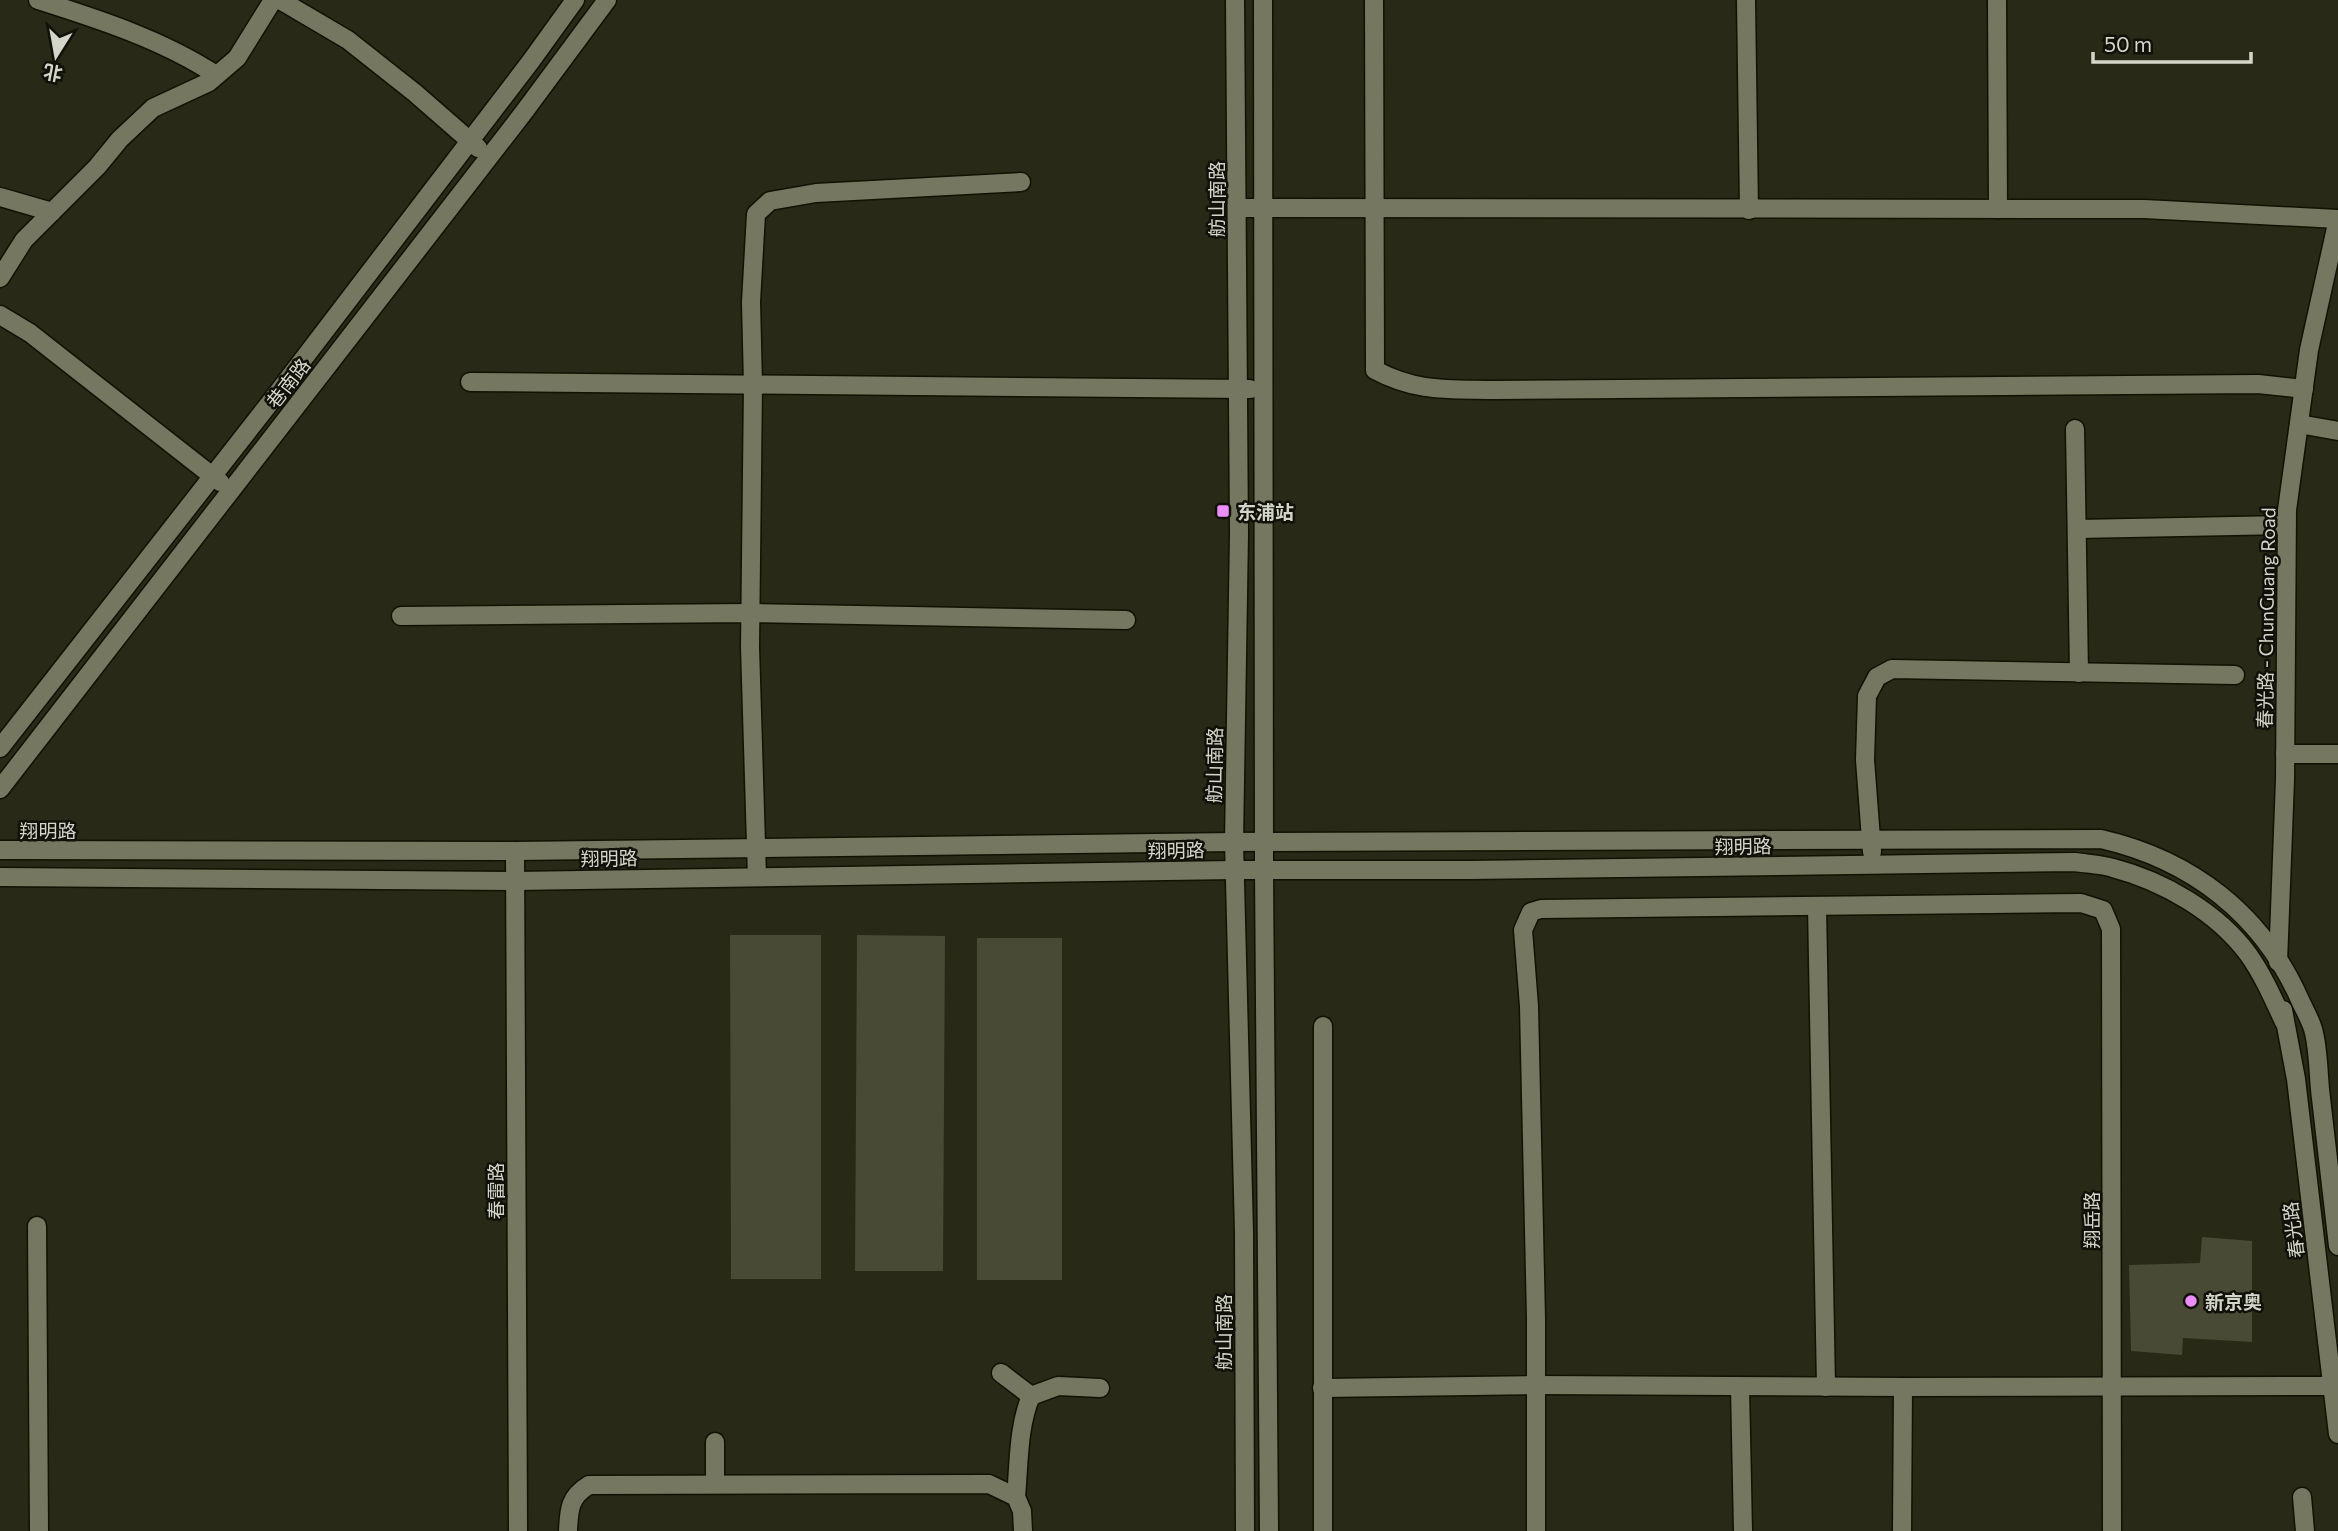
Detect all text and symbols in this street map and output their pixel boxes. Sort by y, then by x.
north arrow [21,21,91,91]
scale bar [2093,21,2250,65]
text: 50 m [2104,31,2152,56]
text: 北 [41,60,64,86]
street label: 舫山南路 [1205,161,1228,237]
street label: 巷南路 [261,353,315,413]
place label: 东浦站 [1237,500,1294,523]
marker: 东浦站 [1215,503,1231,519]
street label: 春光路 - ChunGuang Road [2253,507,2279,729]
street label: 舫山南路 [1202,727,1226,803]
street label: 翔明路 [19,819,77,842]
street label: 翔明路 [1714,834,1772,858]
street label: 翔明路 [1147,838,1205,862]
street label: 翔明路 [580,846,638,870]
street label: 春雷路 [484,1162,507,1220]
street label: 翔岳路 [2080,1191,2103,1249]
street label: 春光路 [2278,1200,2308,1260]
place label: 新京奥 [2205,1290,2262,1313]
marker: 新京奥 [2183,1293,2199,1309]
street label: 舫山南路 [1212,1294,1235,1370]

